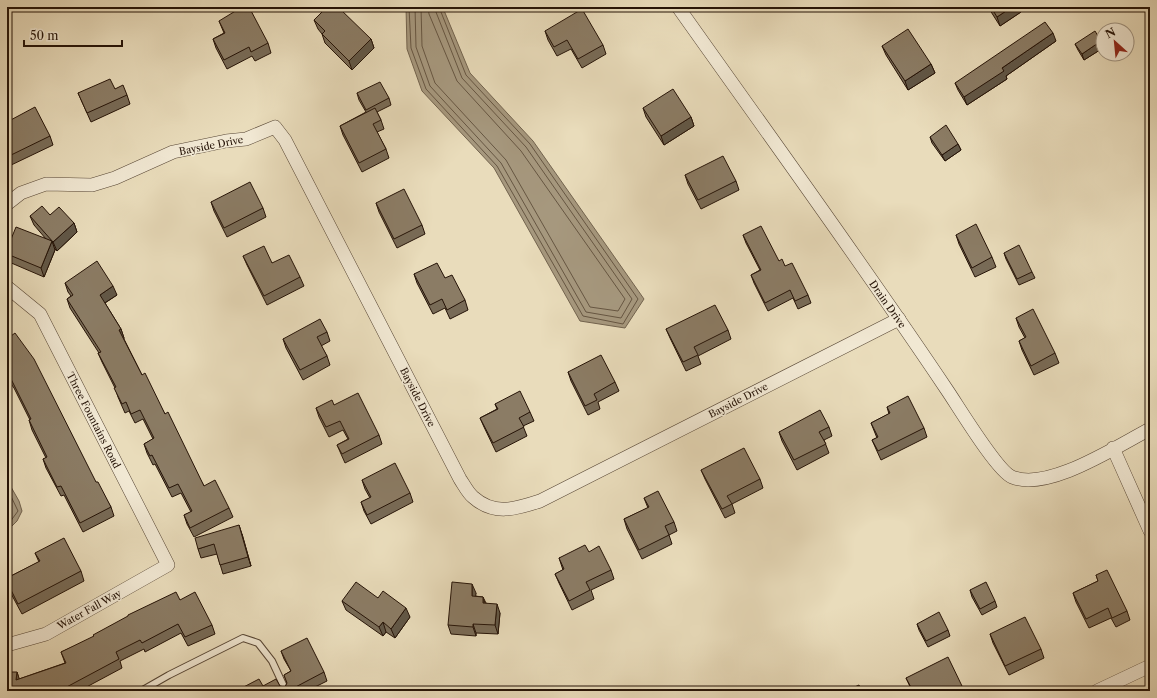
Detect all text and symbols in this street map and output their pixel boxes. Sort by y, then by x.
scale bar [24,22,122,48]
north arrow [1095,22,1135,62]
text: N [1103,24,1118,41]
text: 50 m [30,28,59,43]
street label: Bayside Drive [178,133,245,158]
street label: Drain Drive [866,278,909,331]
street label: Bayside Drive [397,365,438,430]
street label: Three Fountains Road [64,370,123,470]
street label: Bayside Drive [706,380,771,421]
street label: Water Fall Way [54,586,124,633]

